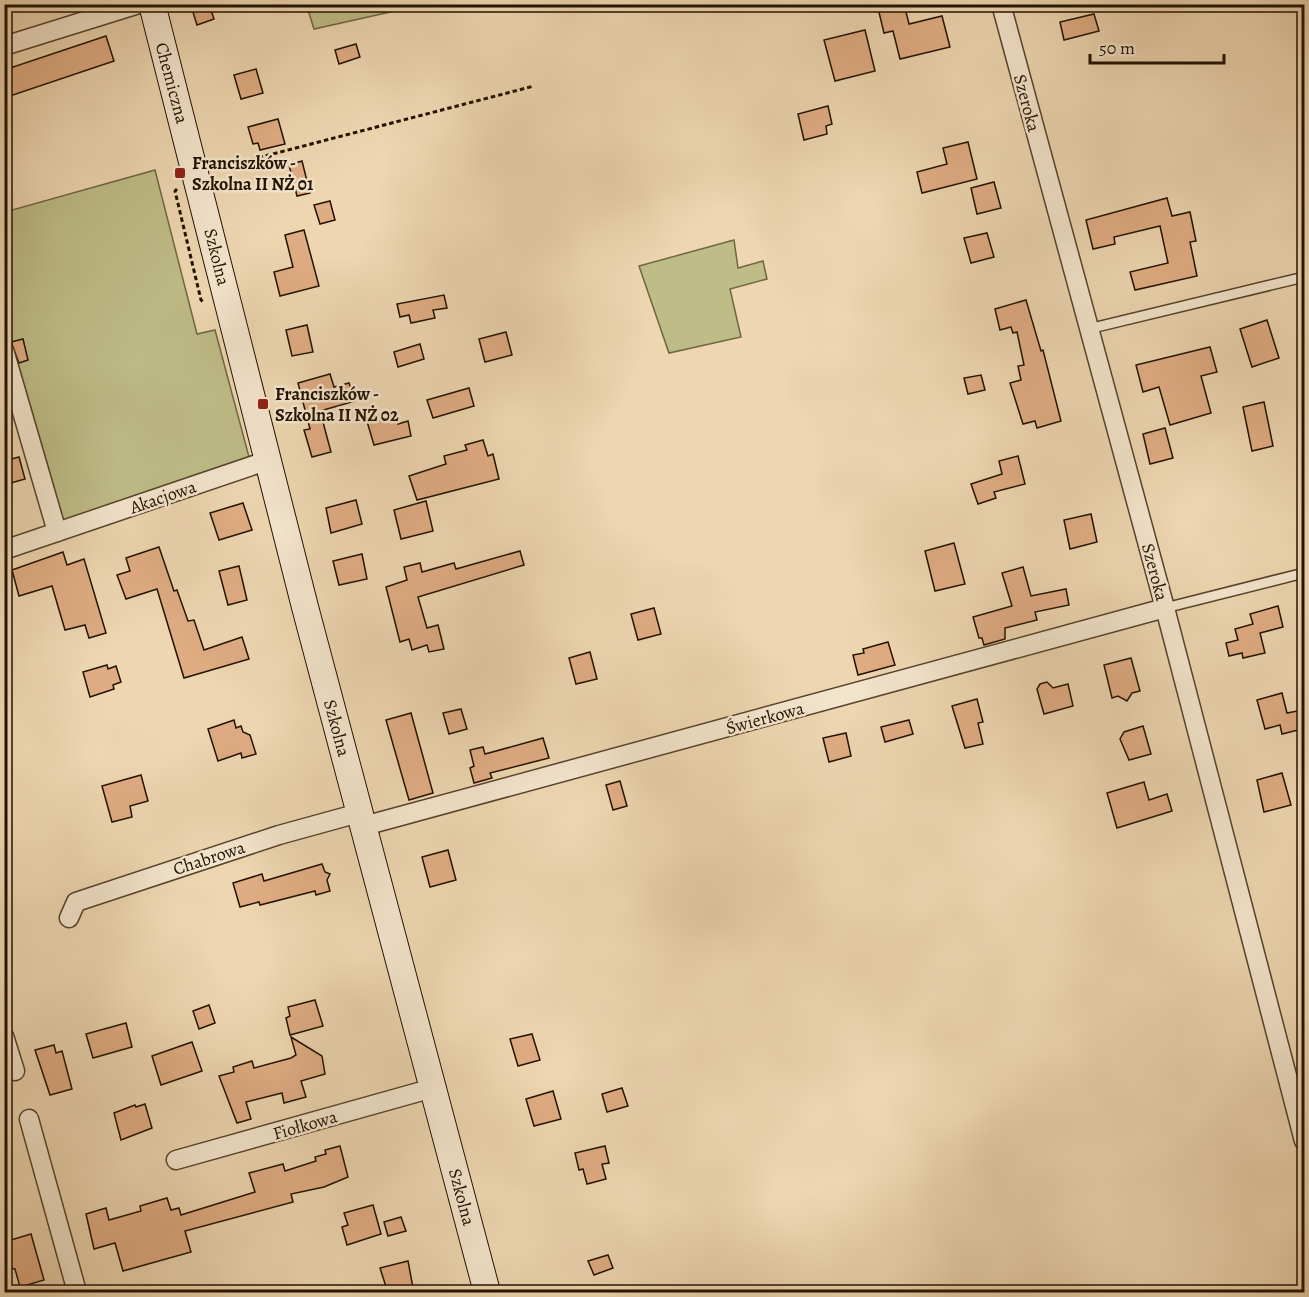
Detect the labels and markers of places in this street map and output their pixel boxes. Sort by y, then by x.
place label: Franciszków - Szkolna II NŻ 01 [192,151,314,196]
marker: Franciszków - Szkolna II NŻ 01 [173,166,187,180]
place label: Franciszków - Szkolna II NŻ 02 [275,382,399,427]
marker: Franciszków - Szkolna II NŻ 02 [256,397,270,411]

